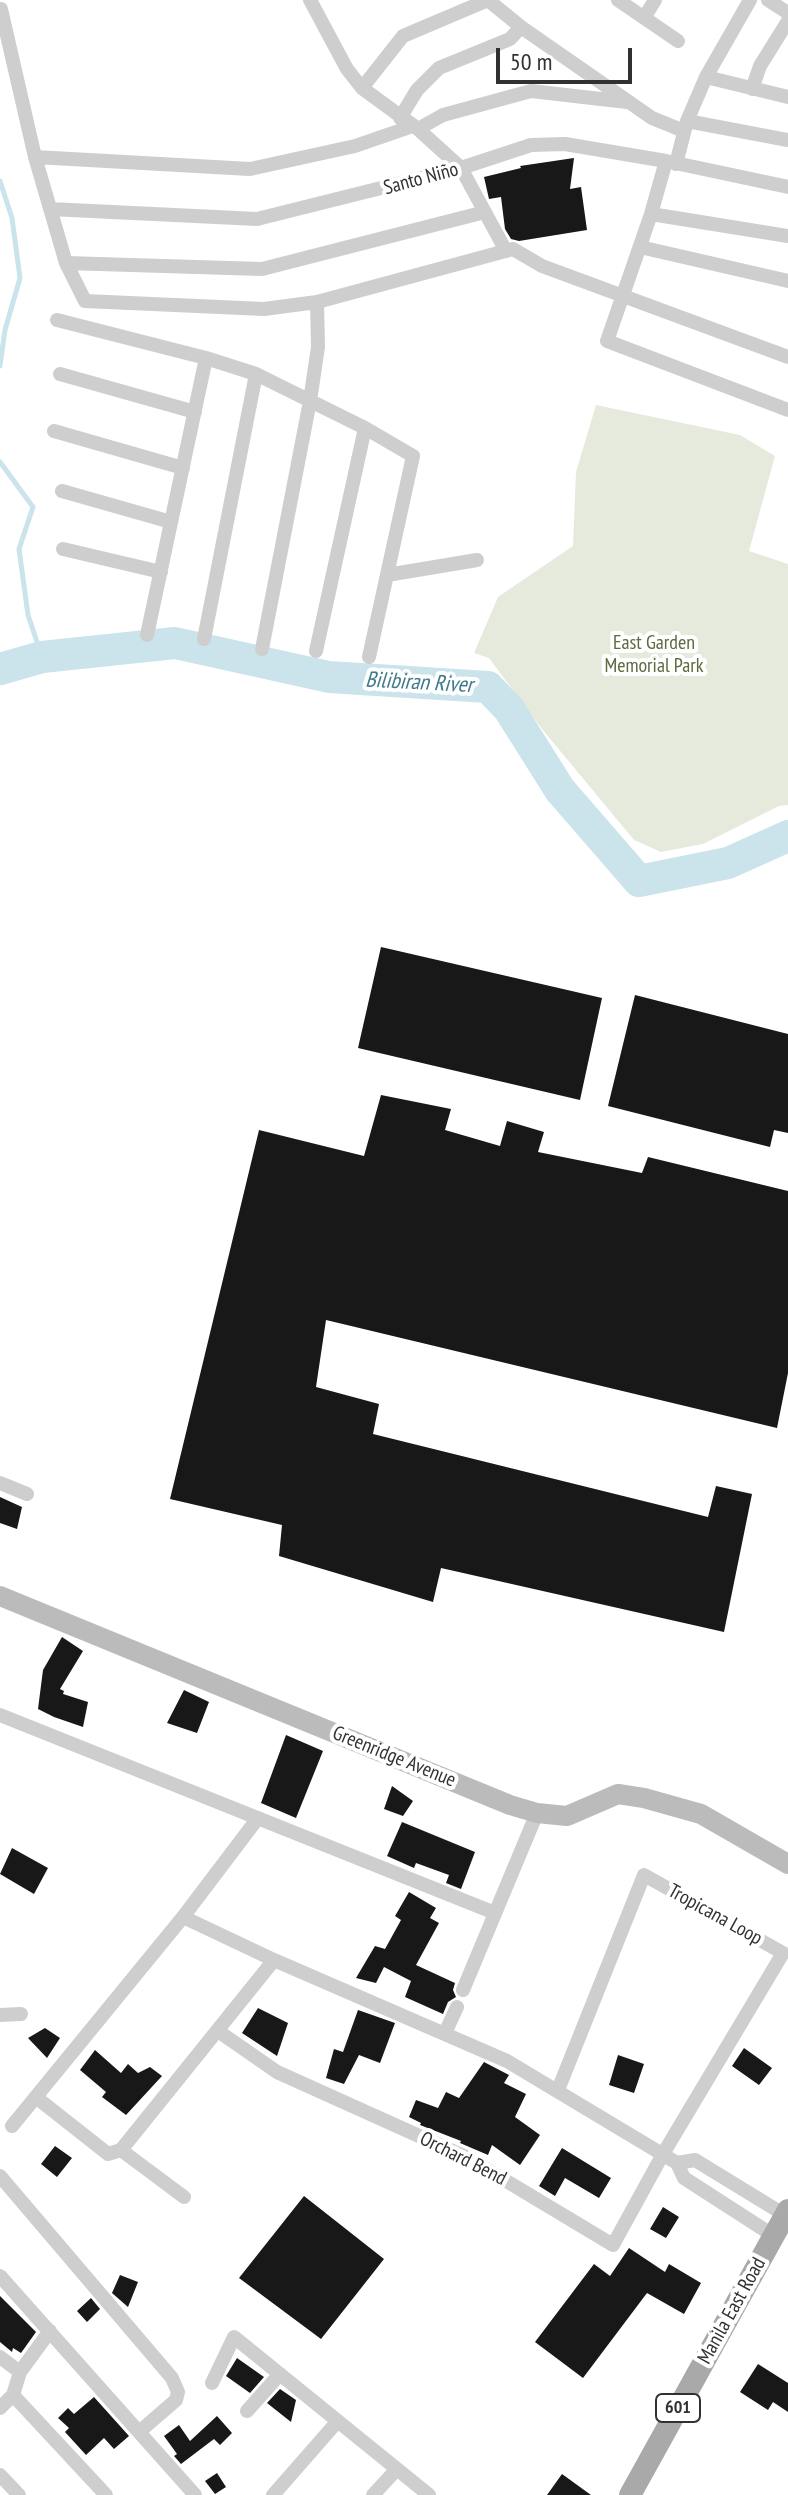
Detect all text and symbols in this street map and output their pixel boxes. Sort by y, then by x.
scale bar [500,32,636,82]
text: 50 m [510,46,552,77]
street label: Santo Niño [381,158,461,200]
park label: East Garden Memorial Park [604,631,704,678]
water label: Bilibiran River [365,667,473,699]
street label: Greenridge Avenue [329,1721,459,1793]
street label: Tropicana Loop [664,1879,766,1951]
street label: Orchard Bend [416,2127,510,2191]
street label: Manila East Road [693,2254,771,2368]
road number: 601 [656,2394,700,2422]

